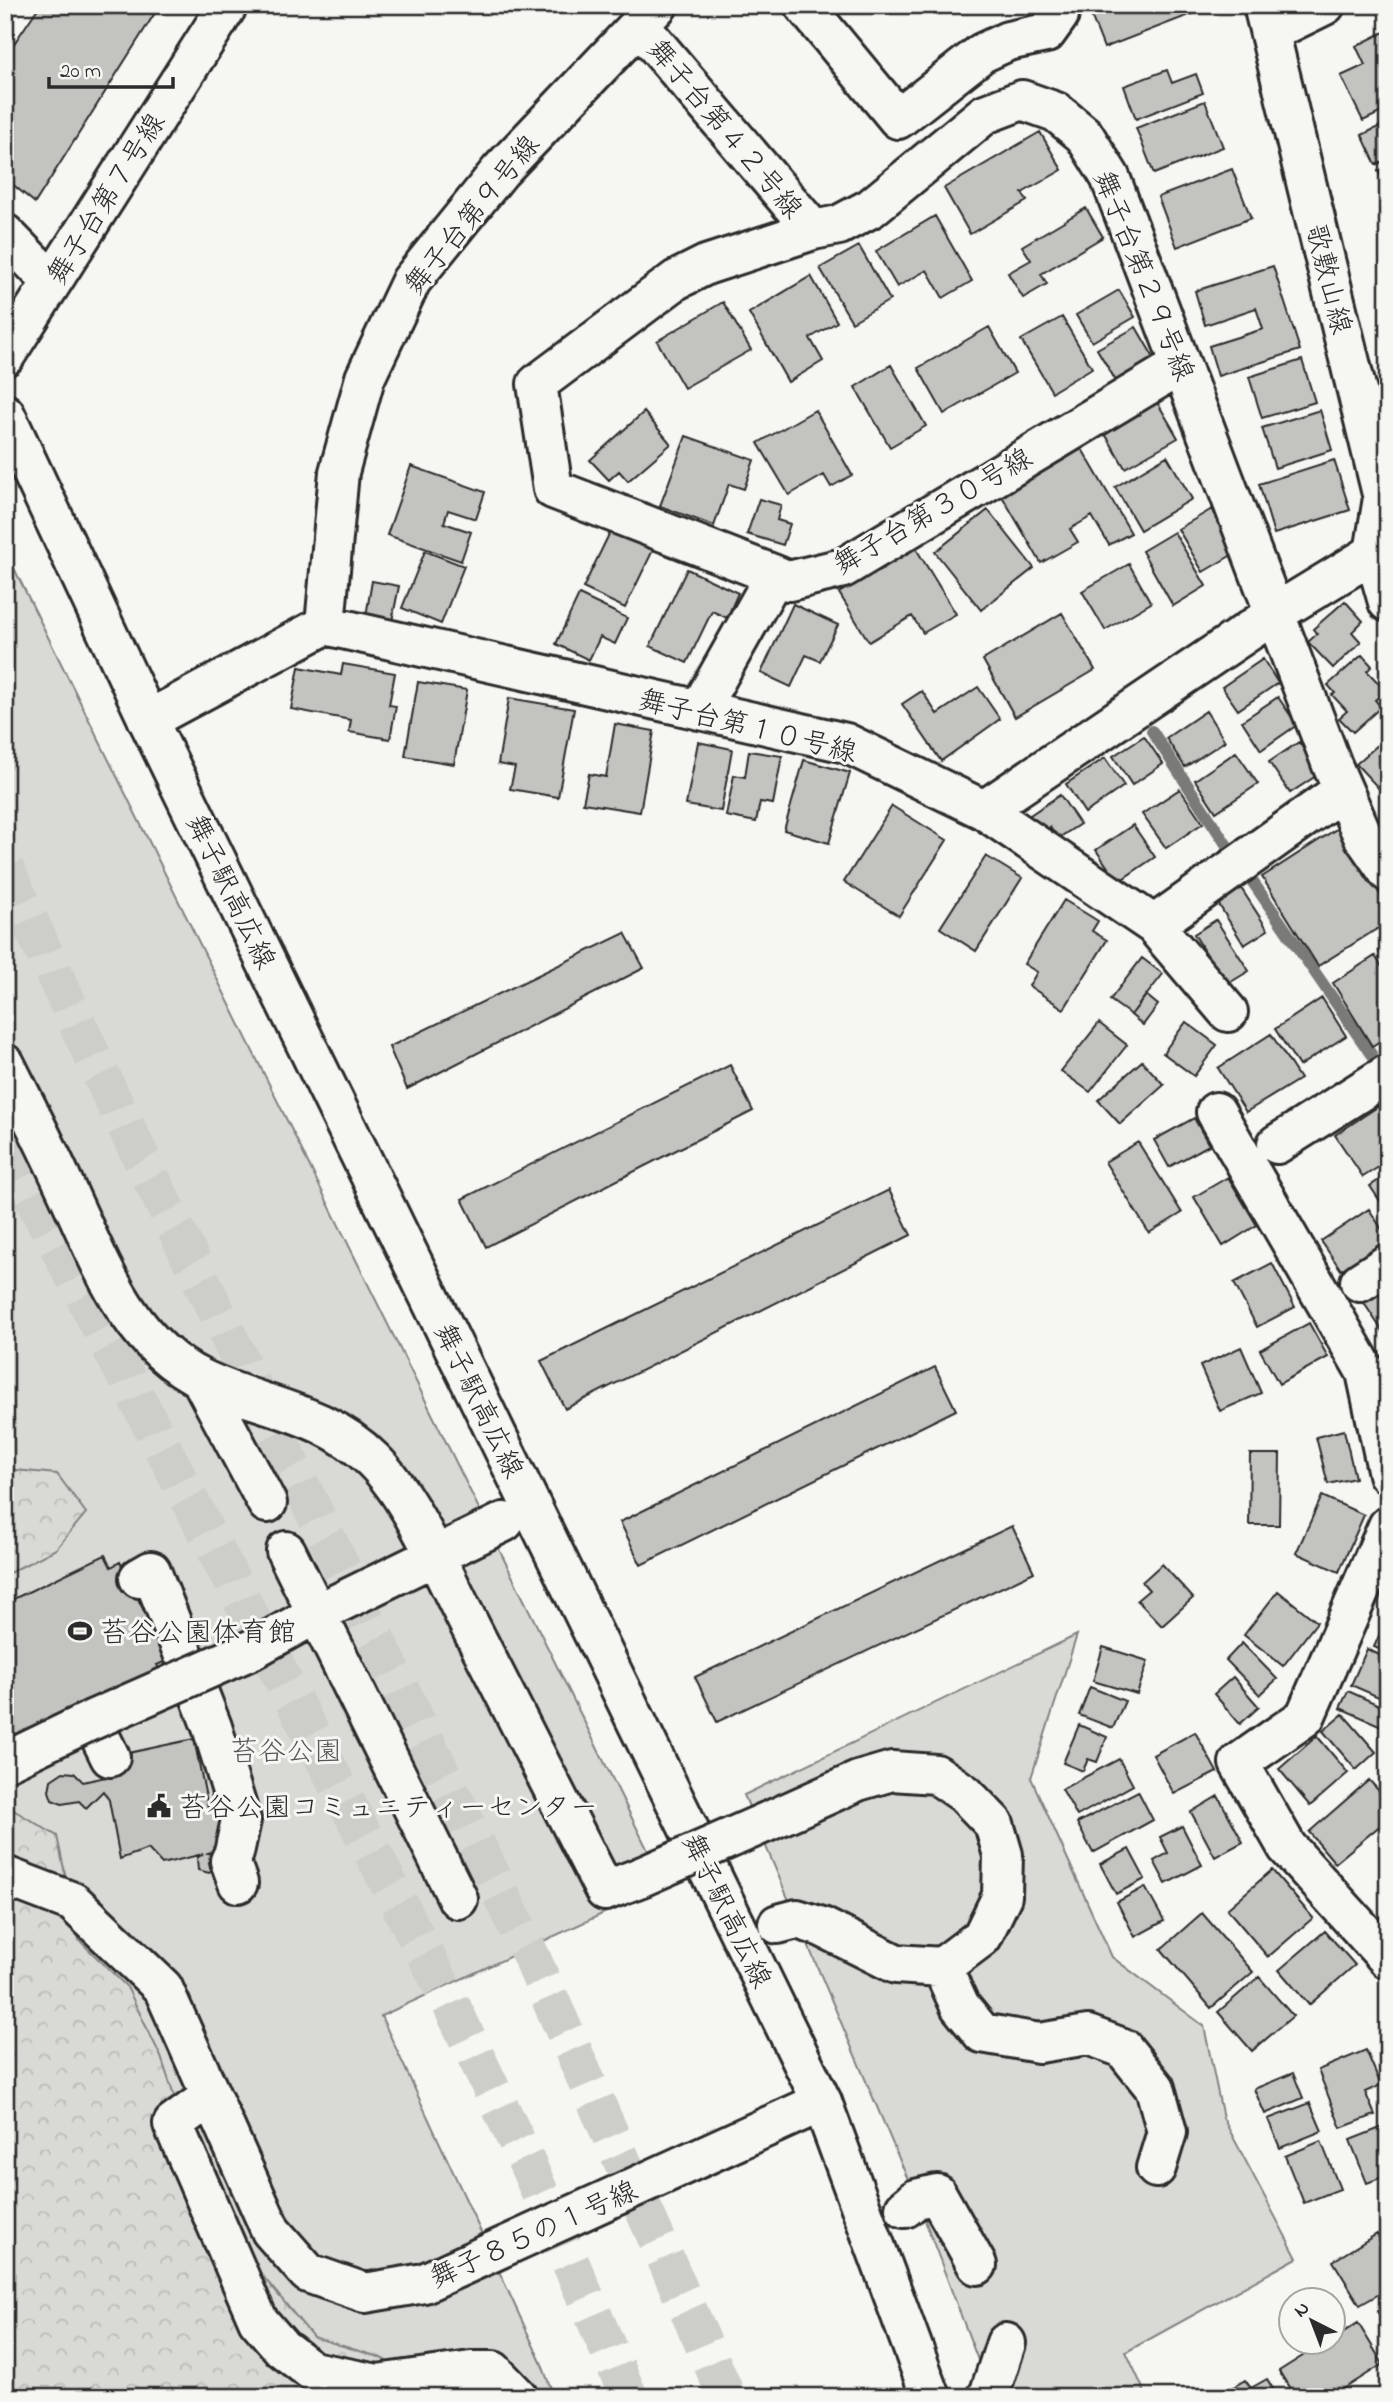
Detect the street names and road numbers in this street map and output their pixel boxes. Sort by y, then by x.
street label: 舞子台第４２号線 [636,31,811,229]
street label: 舞子台第７号線 [39,106,177,294]
street label: 舞子台第９号線 [396,127,551,305]
street label: 舞子台第２９号線 [1081,165,1203,388]
street label: 歌敷山線 [1293,221,1360,339]
street label: 舞子台第３０号線 [826,439,1041,587]
street label: 舞子台第１０号線 [634,681,861,775]
street label: 舞子駅高広線 [174,808,284,977]
street label: 舞子駅高広線 [422,1317,532,1486]
street label: 舞子駅高広線 [670,1827,780,1996]
street label: 舞子８５の１号線 [424,2172,645,2300]

